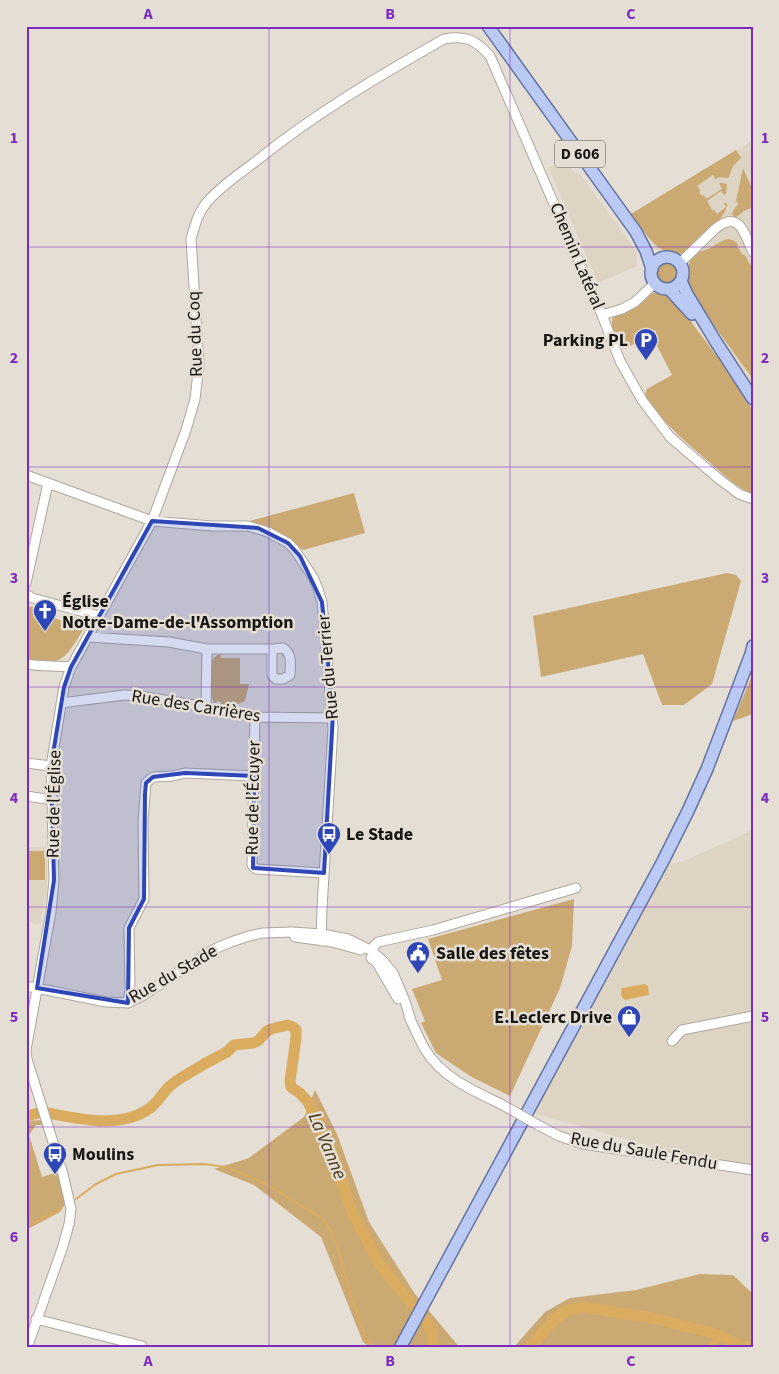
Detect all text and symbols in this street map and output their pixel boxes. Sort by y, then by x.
text: A [142,3,153,25]
text: B [385,3,395,25]
text: C [626,3,636,25]
text: 1 [10,127,18,149]
text: 1 [761,127,769,149]
road number: D 606 [555,140,605,168]
street label: Chemin Latéral [543,199,611,313]
street label: Rue du Coq [181,291,209,377]
parking icon: Parking PL [633,327,659,361]
place label: Parking PL [543,328,628,353]
text: 2 [10,347,18,369]
text: 2 [761,347,769,369]
text: 3 [10,567,18,589]
text: 3 [761,567,769,589]
place label: Église Notre-Dame-de-l'Assomption [62,589,294,635]
church icon: Église Notre-Dame-de-l'Assomption [32,598,58,632]
street label: Rue du Terrier [311,613,345,721]
street label: Rue des Carrières [130,683,262,729]
street label: Rue de l’Écuyer [239,740,267,856]
street label: Rue de l'Église [41,750,67,858]
text: 4 [10,787,19,809]
text: 4 [761,787,770,809]
bus stop icon: Le Stade [316,821,342,855]
place label: Le Stade [346,822,413,847]
street label: Rue du Stade [124,938,222,1010]
public building icon: Salle des fêtes [405,940,431,974]
place label: Salle des fêtes [436,941,549,966]
shop icon: E.Leclerc Drive [616,1004,642,1038]
place label: E.Leclerc Drive [494,1005,612,1030]
text: 5 [10,1006,18,1028]
text: 5 [761,1006,769,1028]
water label: La Vanne [301,1108,353,1184]
street label: Rue du Saule Fendu [569,1126,719,1176]
bus stop icon: Moulins [42,1141,68,1175]
place label: Moulins [72,1142,134,1167]
text: 6 [10,1226,18,1248]
text: 6 [761,1226,769,1248]
text: A [142,1350,153,1372]
text: B [385,1350,395,1372]
text: C [626,1350,636,1372]

